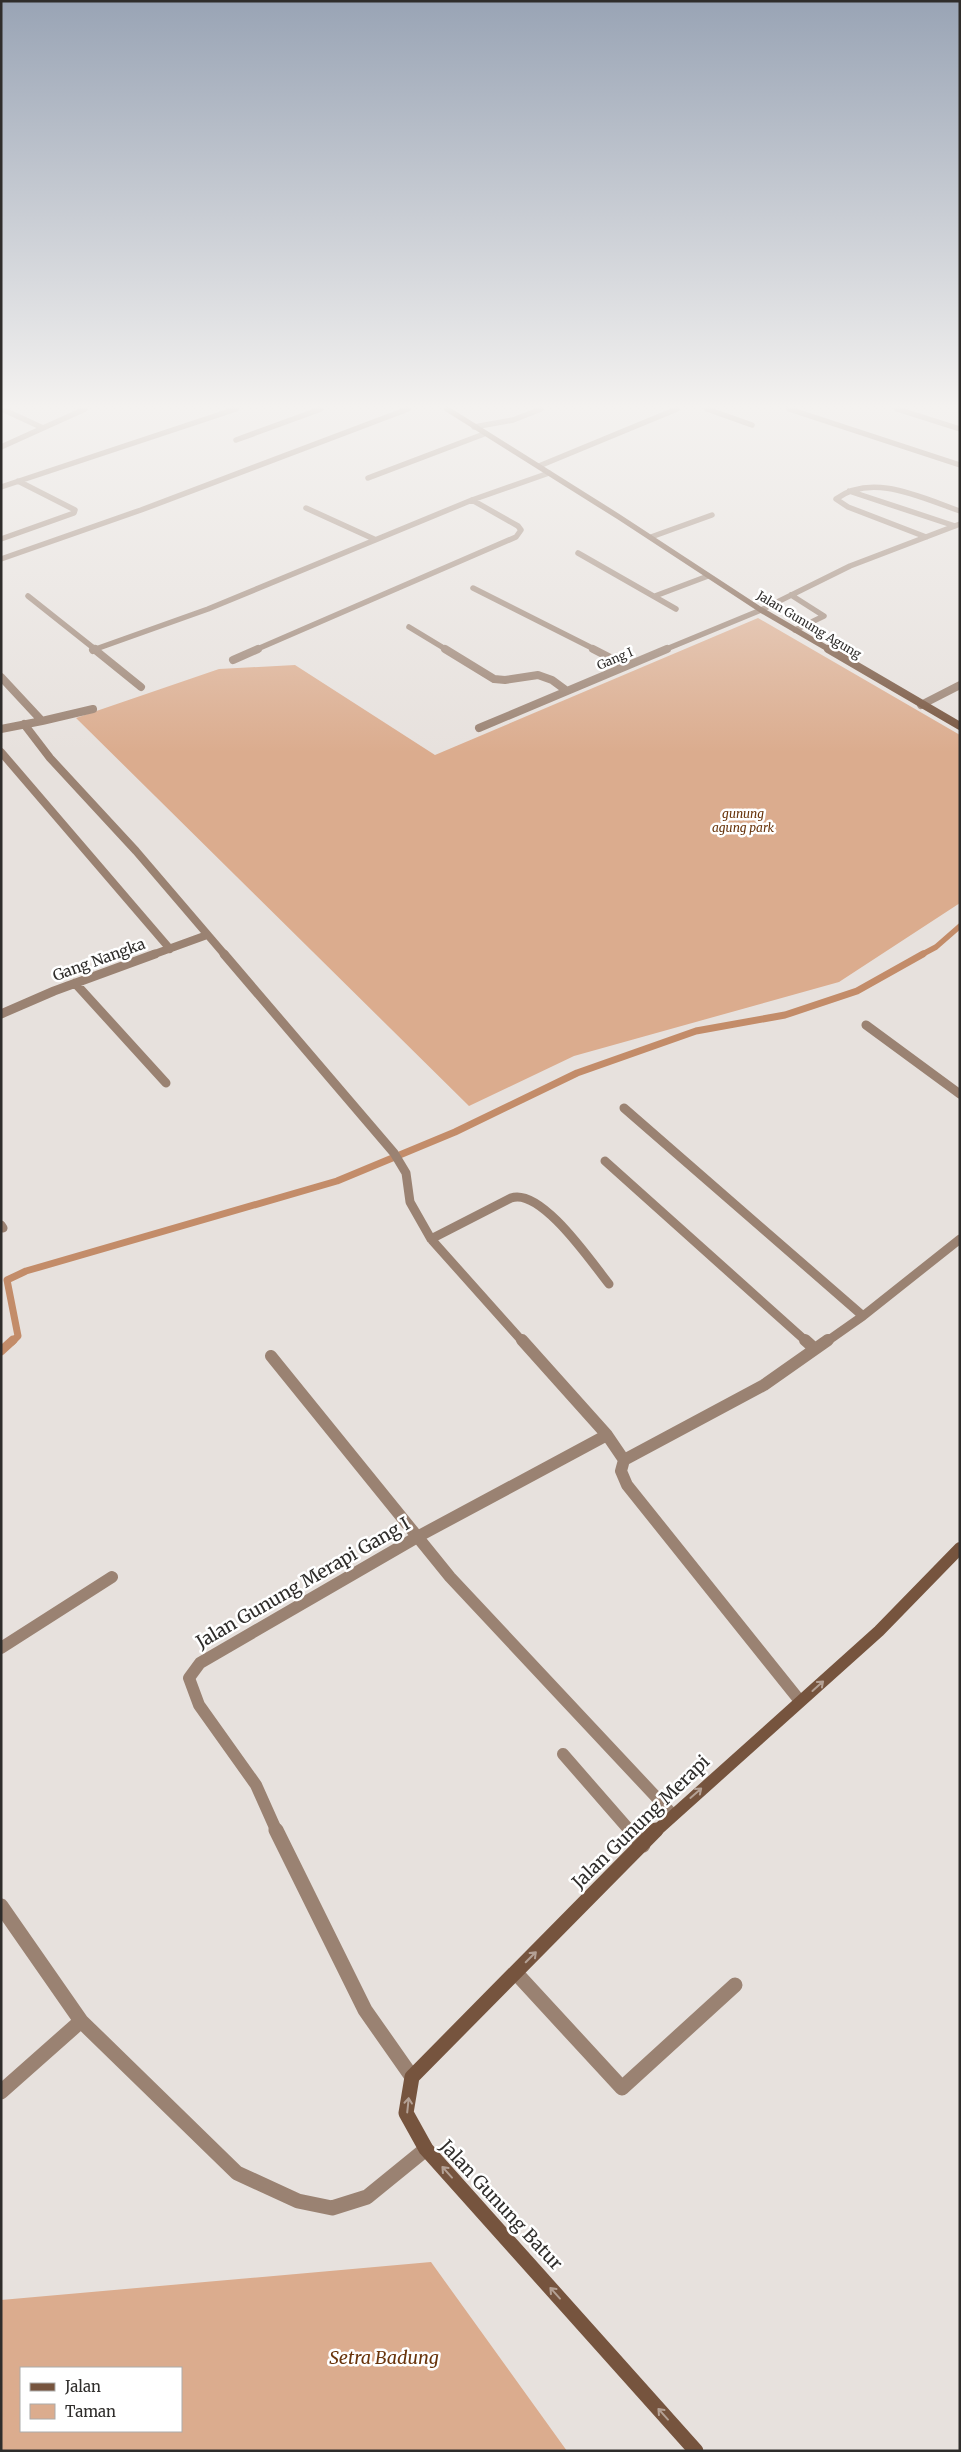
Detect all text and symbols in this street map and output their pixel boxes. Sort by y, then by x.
street label: Jalan Gunung Agung [754,587,865,662]
street label: Gang I [595,644,635,673]
park label: gunung agung park [712,806,775,835]
street label: Gang Nangka [50,934,148,985]
street label: Jalan Gunung Merapi Gang I [191,1512,414,1654]
one-way arrow [811,1680,824,1692]
street label: Jalan Gunung Merapi [566,1750,714,1894]
one-way arrow [689,1787,702,1799]
one-way arrow [525,1951,537,1963]
one-way arrow [403,2097,413,2113]
street label: Jalan Gunung Batur [434,2134,568,2275]
one-way arrow [441,2166,452,2179]
one-way arrow [549,2287,561,2300]
park label: Setra Badung [329,2346,439,2369]
legend [20,2367,182,2432]
text: Jalan [64,2377,101,2396]
text: Taman [65,2402,116,2421]
one-way arrow [657,2408,669,2421]

